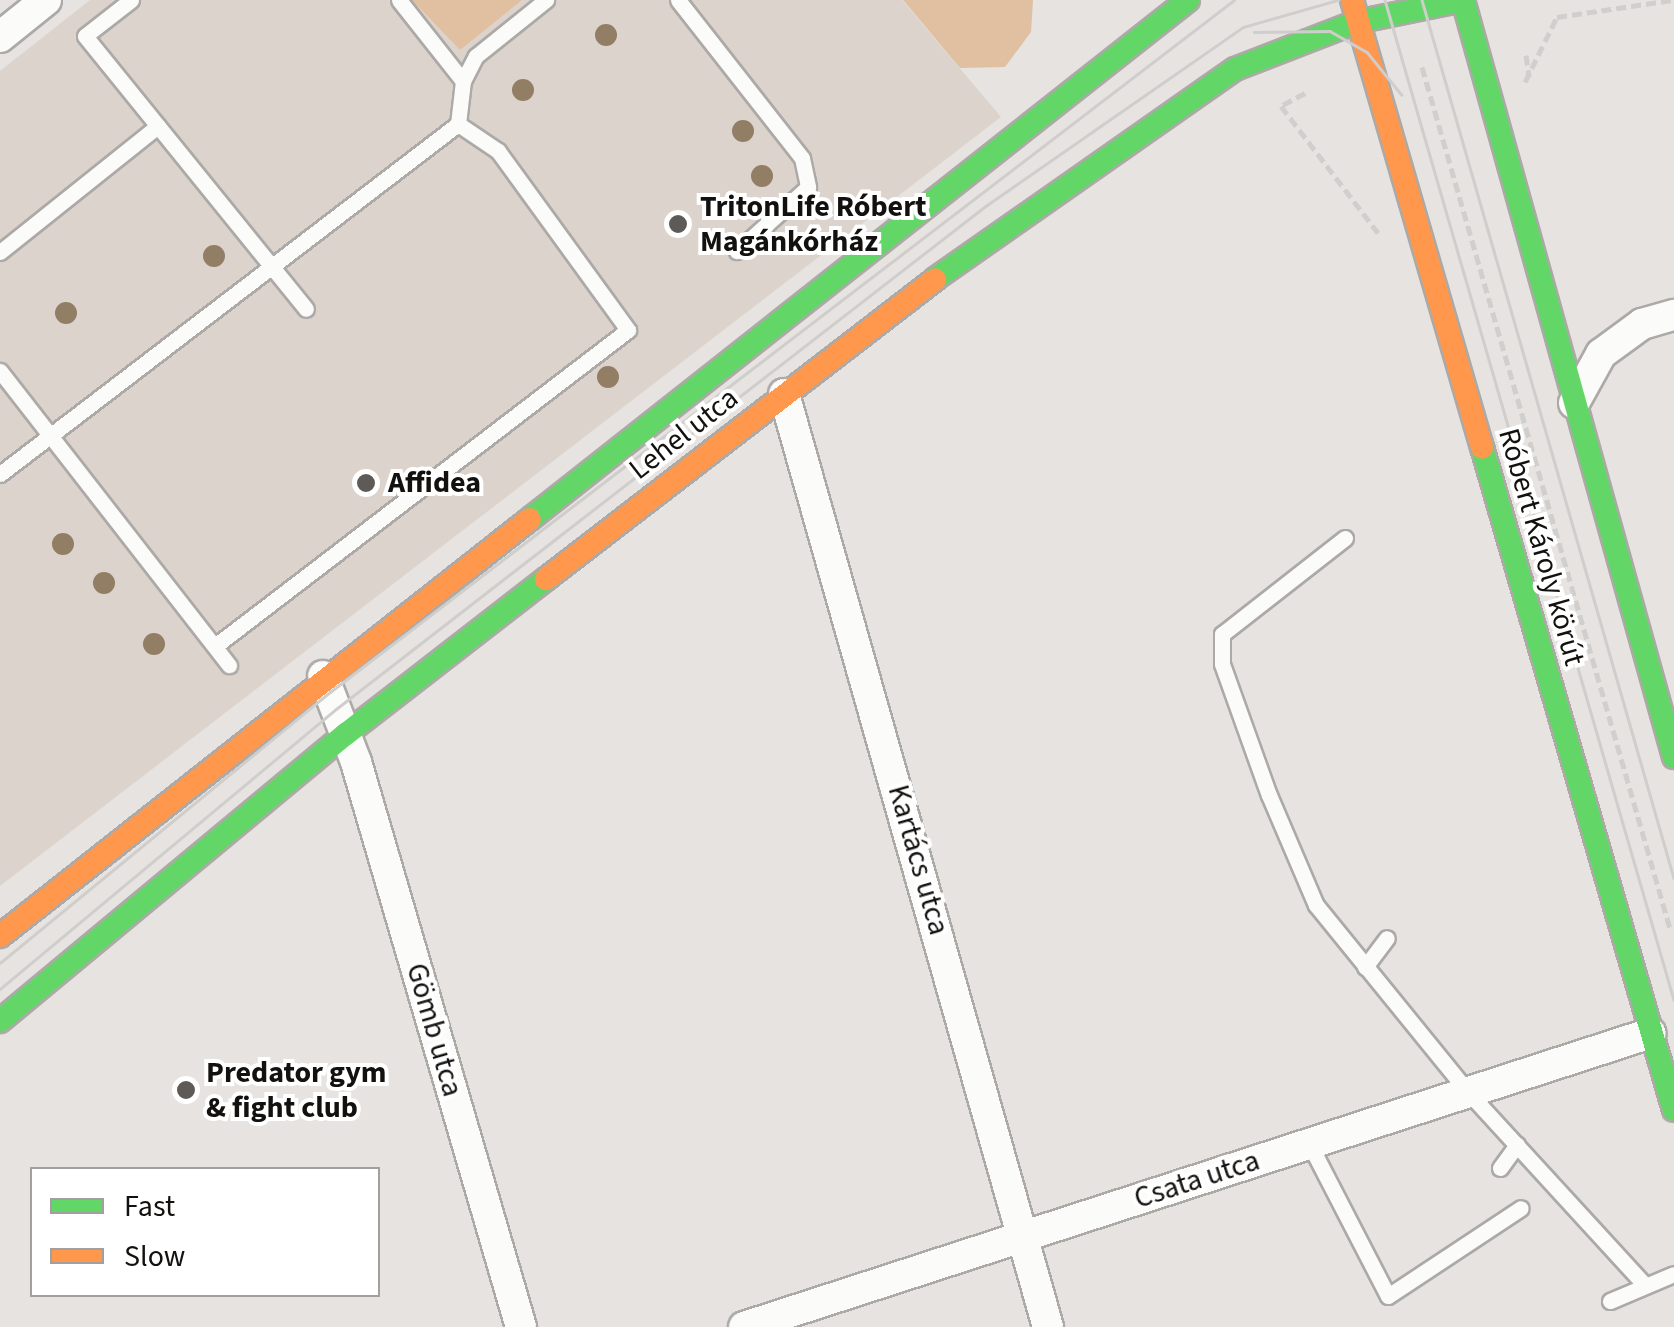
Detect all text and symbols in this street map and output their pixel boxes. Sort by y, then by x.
place label: TritonLife Róbert Magánkórház [700,189,927,260]
marker: TritonLife Róbert Magánkórház [665,211,691,237]
street label: Lehel utca [622,380,746,488]
street label: Róbert Károly körút [1490,424,1592,670]
place label: Affidea [388,465,481,501]
marker: Affidea [353,470,379,496]
street label: Kartács utca [879,781,957,939]
street label: Gömb utca [398,959,470,1101]
place label: Predator gym & fight club [206,1055,387,1126]
marker: Predator gym & fight club [175,1079,197,1101]
street label: Csata utca [1130,1143,1264,1217]
legend [30,1167,380,1297]
text: Fast [124,1185,175,1228]
text: Slow [124,1235,185,1278]

